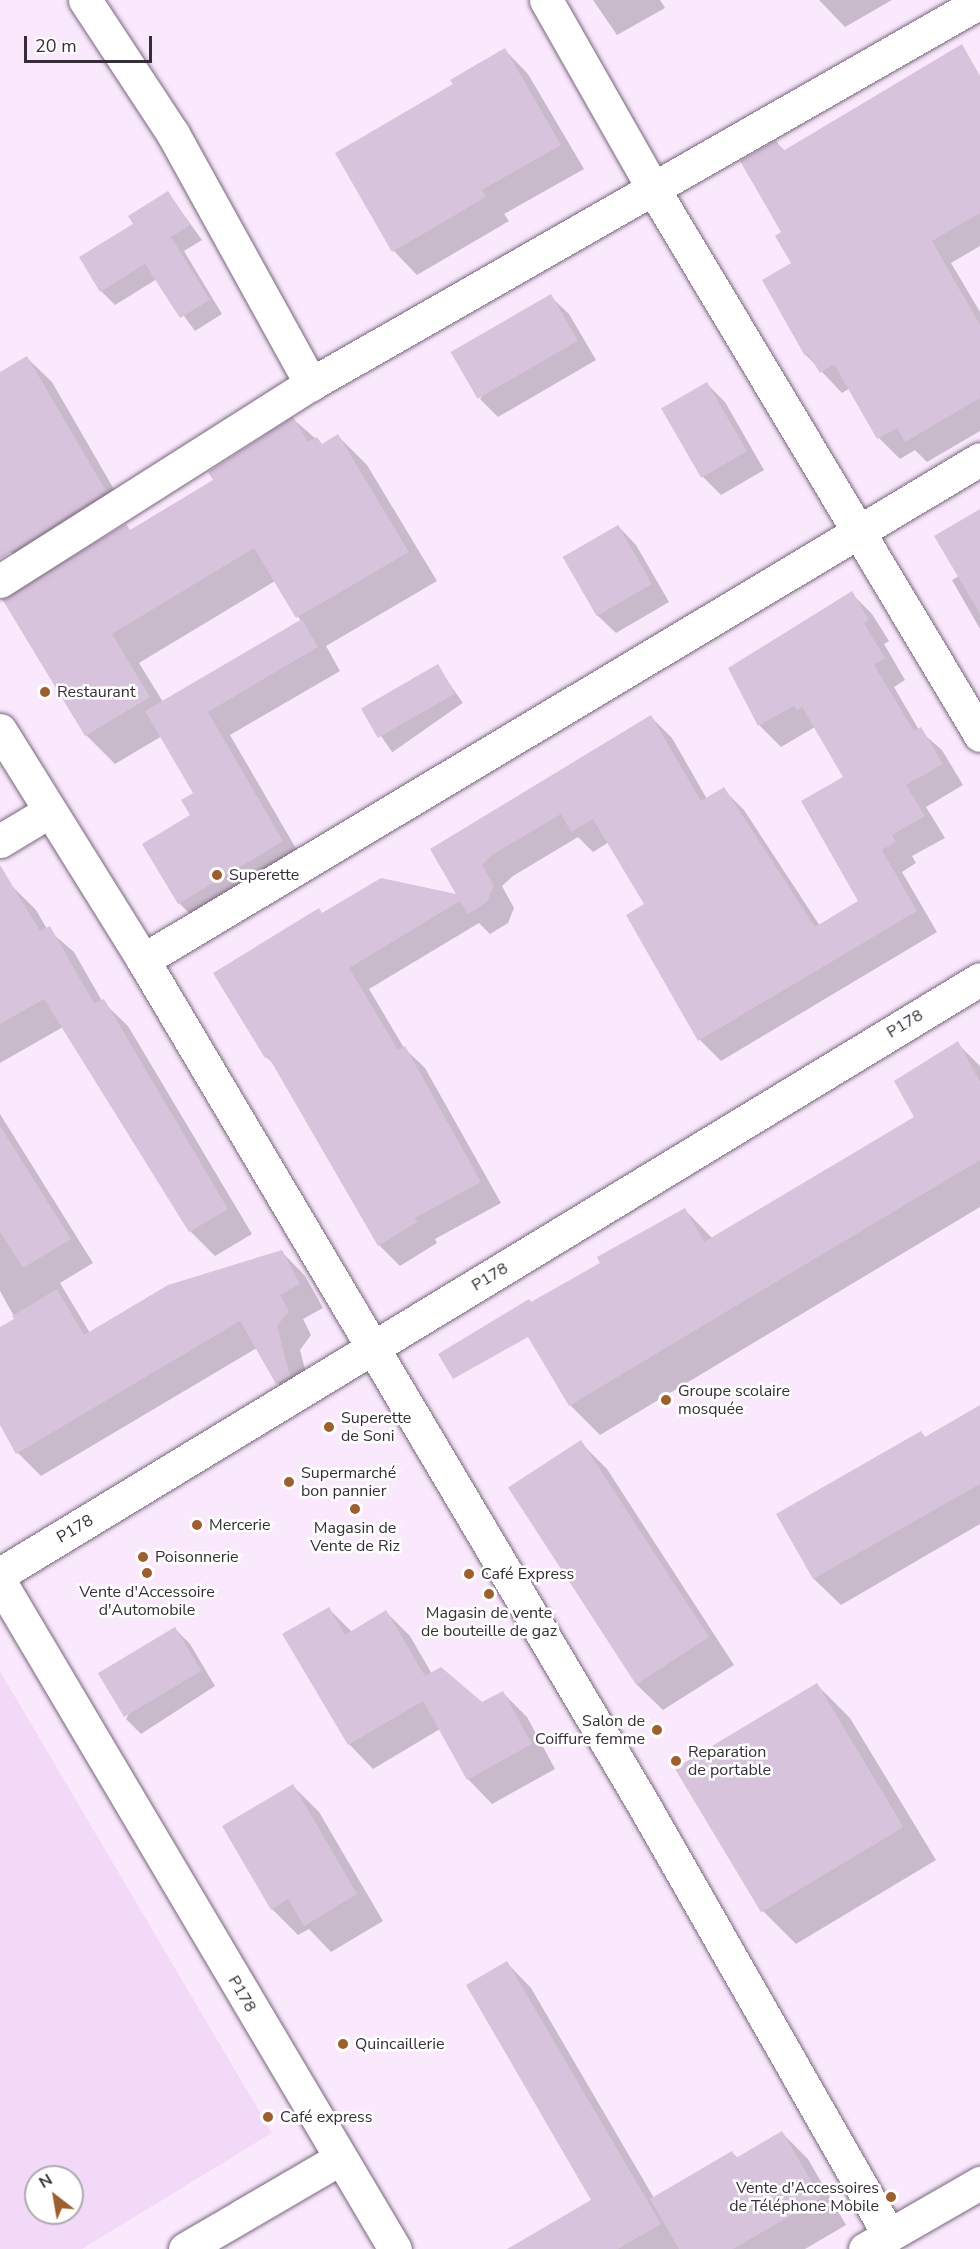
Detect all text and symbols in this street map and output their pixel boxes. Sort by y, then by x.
scale bar [27,24,154,62]
text: 20 m [35,34,77,58]
place label: Restaurant [57,682,136,702]
marker: Restaurant [38,685,52,699]
place label: Superette [229,865,299,885]
marker: Superette [210,868,224,882]
street label: P178 [883,1006,927,1042]
street label: P178 [468,1259,512,1295]
place label: Groupe scolaire mosquée [678,1381,790,1419]
marker: Groupe scolaire mosquée [659,1393,673,1407]
place label: Superette de Soni [341,1408,411,1446]
marker: Superette de Soni [322,1420,336,1434]
place label: Supermarché bon pannier [301,1463,396,1501]
marker: Supermarché bon pannier [282,1475,296,1489]
marker: Magasin de Vente de Riz [348,1502,362,1516]
street label: P178 [53,1511,97,1547]
place label: Mercerie [209,1515,271,1535]
marker: Mercerie [190,1518,204,1532]
place label: Magasin de Vente de Riz [310,1518,400,1556]
place label: Poisonnerie [155,1547,239,1567]
marker: Poisonnerie [136,1550,150,1564]
place label: Café Express [481,1564,574,1584]
marker: Vente d'Accessoire d'Automobile [140,1566,154,1580]
marker: Café Express [462,1567,476,1581]
place label: Vente d'Accessoire d'Automobile [79,1582,215,1620]
marker: Magasin de vente de bouteille de gaz [482,1587,496,1601]
place label: Magasin de vente de bouteille de gaz [421,1603,557,1641]
place label: Salon de Coiffure femme [535,1711,645,1749]
marker: Salon de Coiffure femme [650,1723,664,1737]
place label: Reparation de portable [688,1742,771,1780]
marker: Reparation de portable [669,1754,683,1768]
street label: P178 [224,1972,260,2016]
place label: Quincaillerie [355,2034,444,2054]
marker: Quincaillerie [336,2037,350,2051]
place label: Café express [280,2107,372,2127]
marker: Café express [261,2110,275,2124]
north arrow [24,2165,84,2225]
text: N [35,2169,57,2194]
place label: Vente d'Accessoires de Téléphone Mobile [729,2178,879,2216]
marker: Vente d'Accessoires de Téléphone Mobile [884,2190,898,2204]

